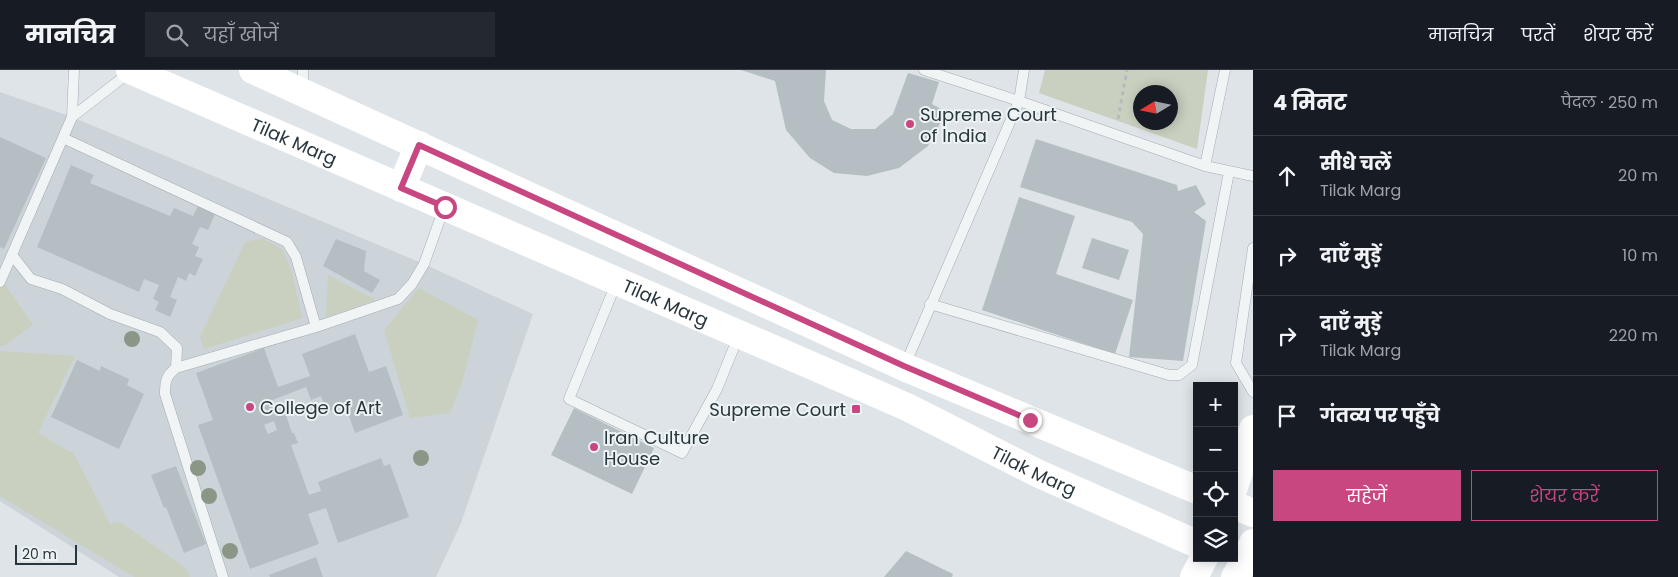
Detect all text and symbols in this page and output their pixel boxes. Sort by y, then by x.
search box [145,12,495,57]
text: मानचित्र [25,18,115,51]
icon: search [163,21,191,49]
text: यहाँ खोजें [203,21,279,48]
text: मानचित्र [1428,22,1493,47]
text: परतें [1521,22,1555,47]
text: शेयर करें [1583,22,1653,47]
north arrow [1133,85,1178,130]
text: 4 मिनट [1273,88,1347,117]
text: पैदल · 250 m [1561,91,1658,114]
place label: Supreme Court of India [920,102,1057,148]
street label: Tilak Marg [247,112,341,171]
marker: Supreme Court of India [904,118,916,130]
text: सीधे चलें [1320,150,1391,177]
icon: ahead [1273,162,1301,190]
text: 20 m [1618,164,1658,187]
text: Tilak Marg [1320,179,1401,202]
route start [434,196,457,219]
icon: right [1273,242,1301,270]
text: दाएँ मुड़ें [1320,242,1381,269]
text: 10 m [1622,244,1658,267]
street label: Tilak Marg [619,273,713,332]
text: दाएँ मुड़ें [1320,310,1381,337]
icon: right [1273,322,1301,350]
text: 220 m [1609,324,1658,347]
text: Tilak Marg [1320,339,1401,362]
map controls [1193,382,1238,562]
button: + [1193,382,1238,427]
place label: College of Art [260,395,381,420]
place label: Supreme Court [709,397,846,422]
marker: College of Art [244,401,256,413]
icon: arrive [1273,402,1301,430]
text: गंतव्य पर पहुँचे [1320,402,1440,429]
marker: Supreme Court [850,403,862,415]
route end [1019,409,1042,432]
place label: Iran Culture House [604,425,709,471]
button: − [1193,427,1238,472]
street label: Tilak Marg [987,439,1080,501]
marker: Iran Culture House [588,441,600,453]
button: सहेजें [1273,470,1461,521]
button: शेयर करें [1471,470,1658,521]
button: locate [1193,472,1238,517]
button: layers [1193,517,1238,562]
scale bar [15,542,78,565]
text: 20 m [22,544,57,564]

